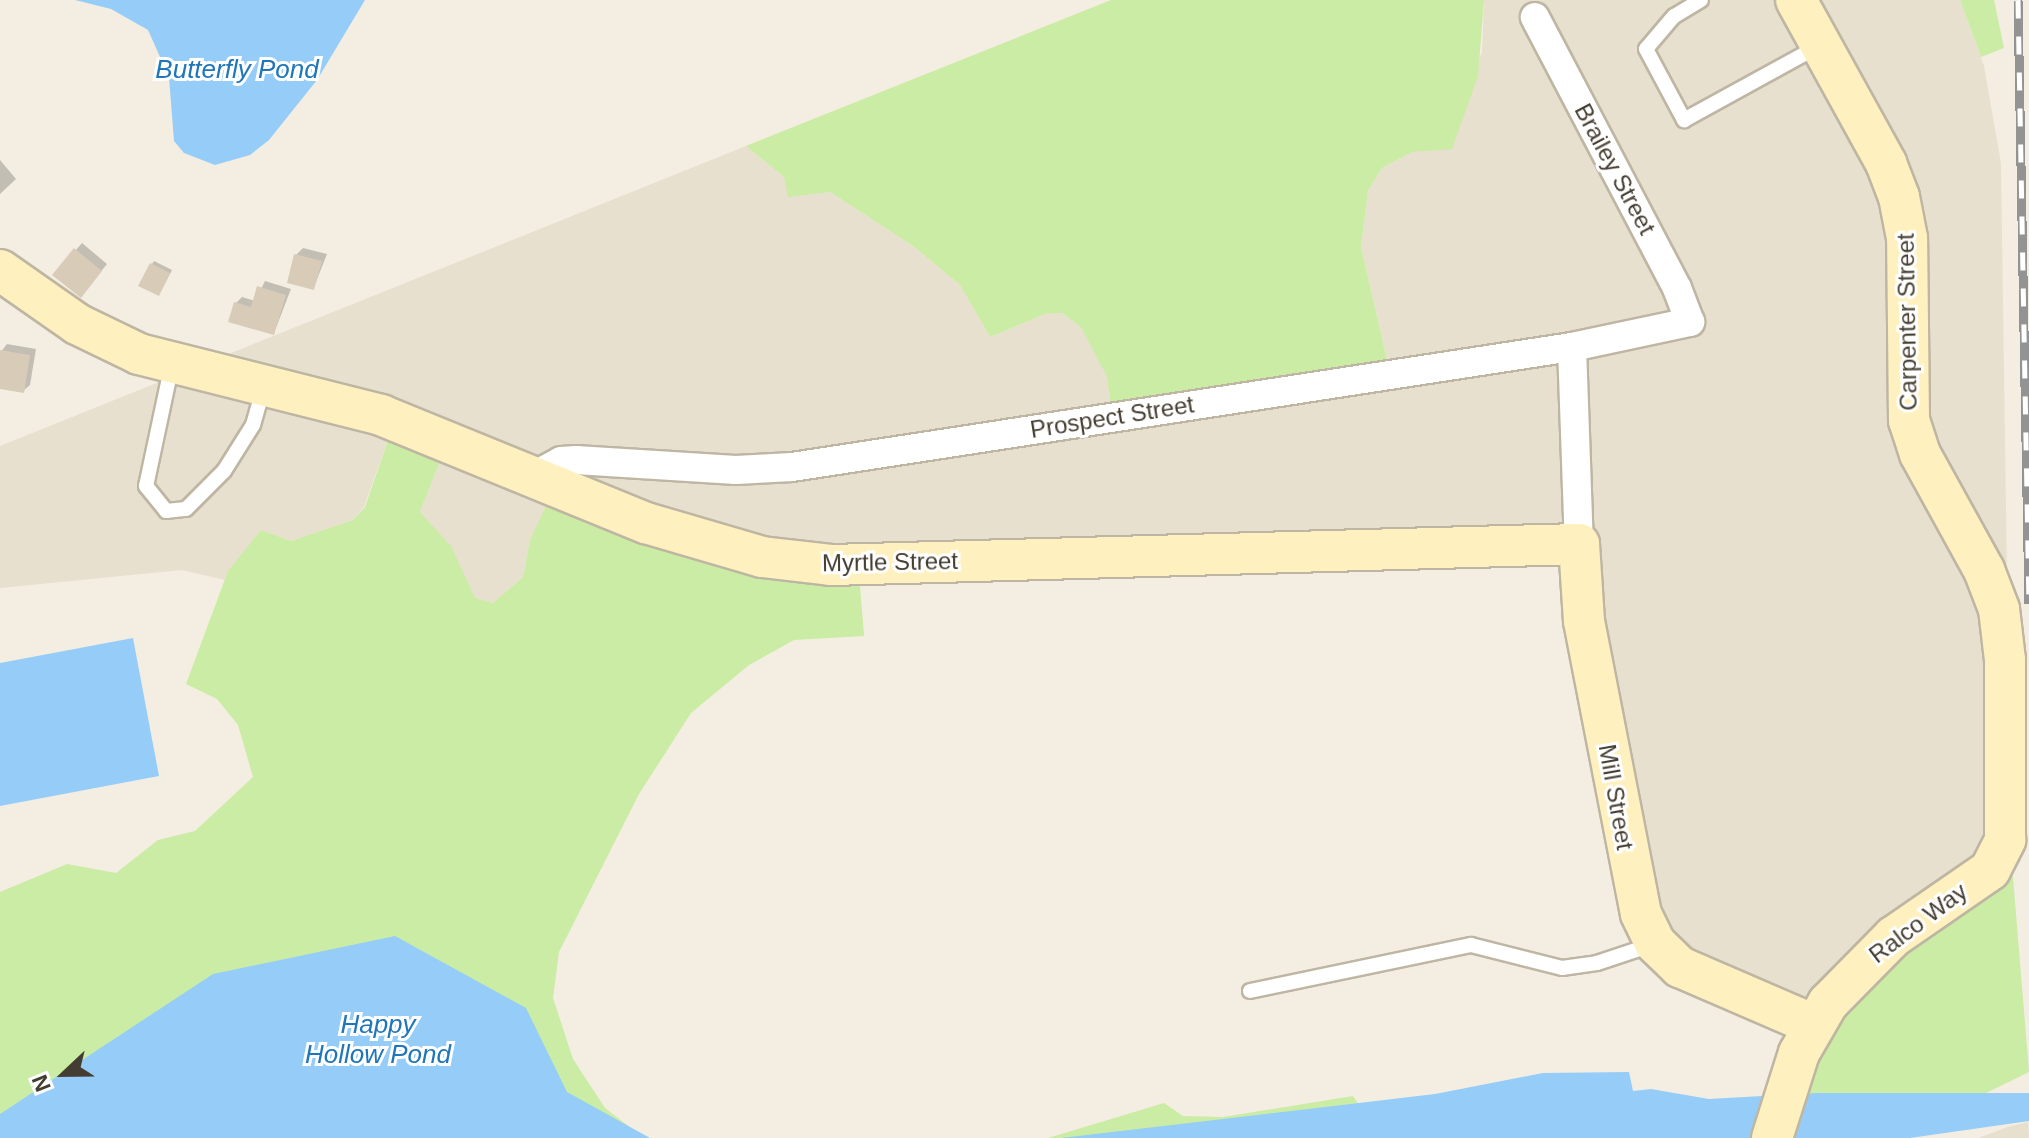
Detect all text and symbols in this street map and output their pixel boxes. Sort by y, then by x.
water label: Butterfly Pond [155,54,319,86]
street label: Brailey Street [1568,99,1662,239]
street label: Carpenter Street [1891,233,1923,411]
street label: Prospect Street [1028,390,1196,444]
street label: Myrtle Street [822,546,958,578]
street label: Mill Street [1593,742,1639,852]
street label: Ralco Way [1863,877,1973,969]
water label: Happy Hollow Pond [305,1009,451,1070]
north arrow [24,1034,104,1114]
text: N [27,1071,56,1095]

